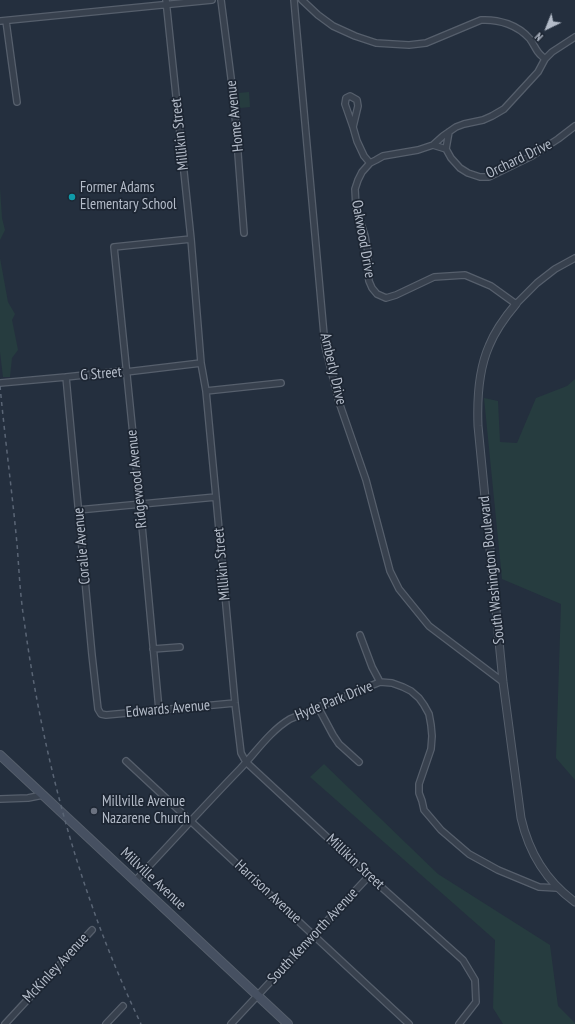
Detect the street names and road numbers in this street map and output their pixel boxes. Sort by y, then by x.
street label: Home Avenue [222,79,248,153]
street label: Millikin Street [167,97,193,171]
street label: Orchard Drive [483,135,555,183]
street label: Oakwood Drive [347,199,379,279]
street label: Amberly Drive [316,331,350,407]
street label: G Street [79,363,123,385]
street label: Ridgewood Avenue [123,429,151,529]
street label: South Washington Boulevard [475,495,509,645]
street label: Coralie Avenue [70,507,94,585]
street label: Millikin Street [210,527,234,601]
street label: Hyde Park Drive [292,677,376,725]
street label: Edwards Avenue [125,696,211,722]
street label: Millikin Street [322,831,388,893]
street label: Millville Avenue [116,844,190,914]
street label: Harrison Avenue [231,857,305,927]
street label: South Kenworth Avenue [264,884,362,988]
street label: McKinley Avenue [19,930,93,1006]

